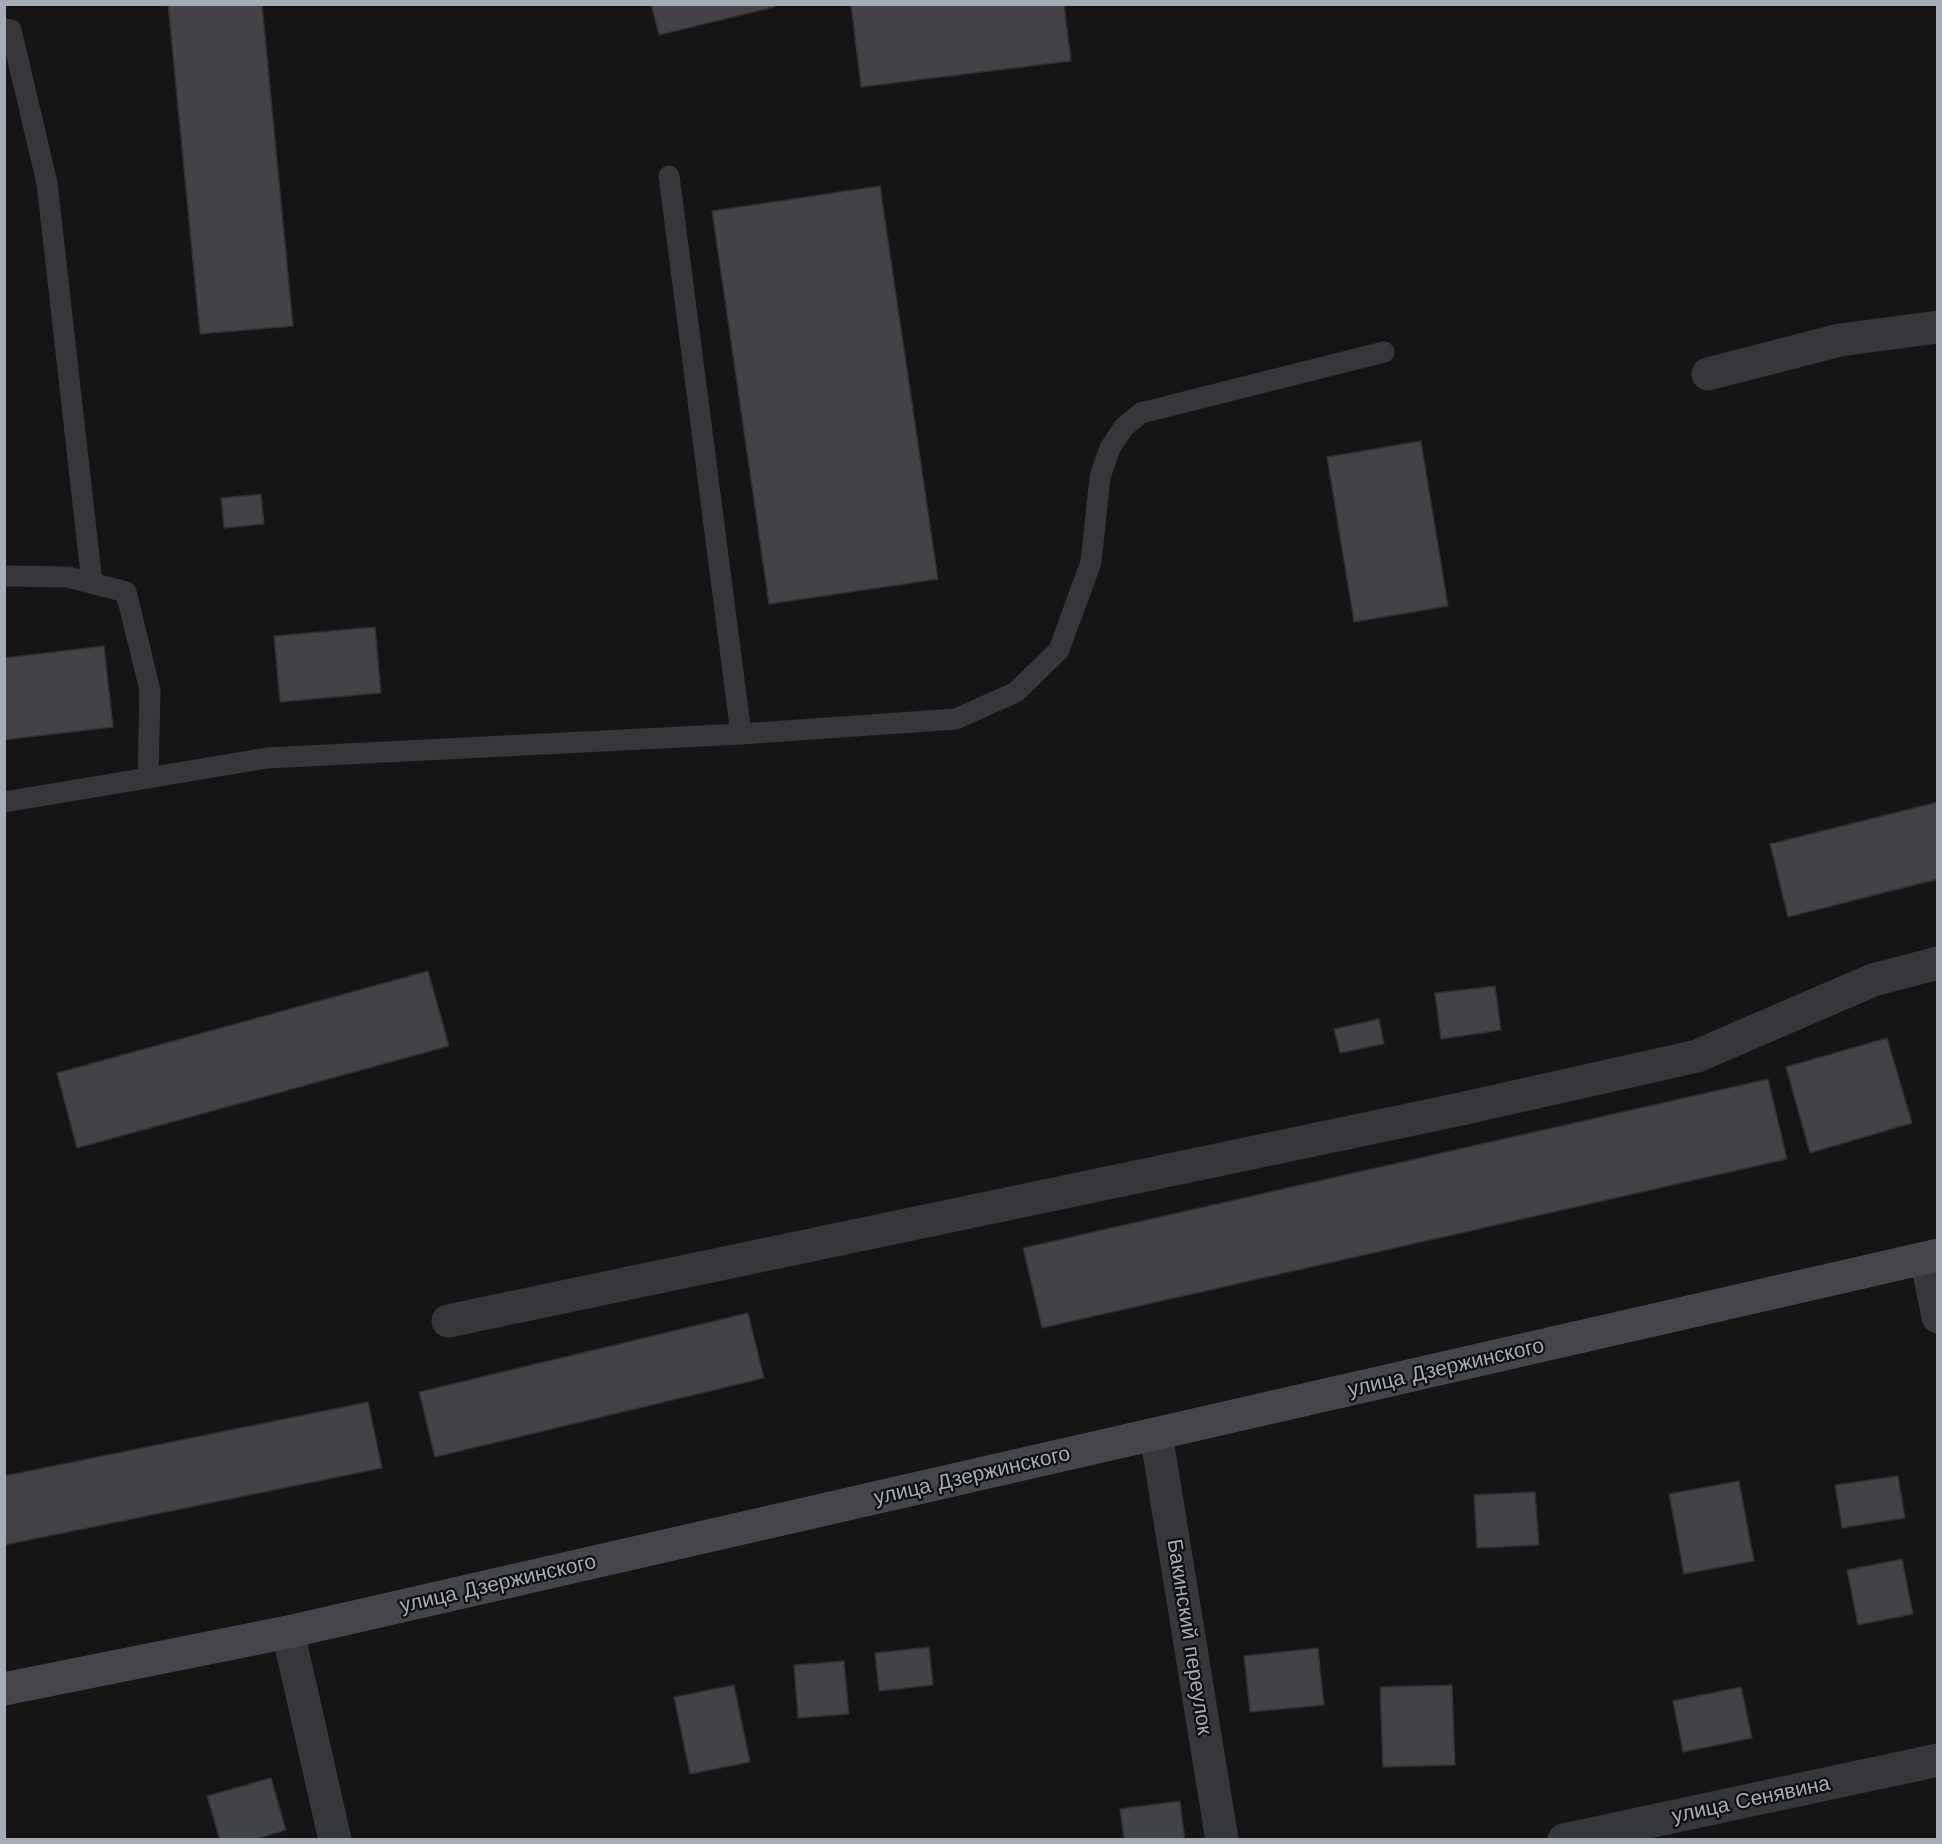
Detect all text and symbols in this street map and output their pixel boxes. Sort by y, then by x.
street label: улица Дзержинского [1346,1333,1546,1403]
street label: улица Дзержинского [872,1441,1072,1511]
street label: Бакинский переулок [1161,1537,1217,1737]
street label: улица Дзержинского [398,1549,598,1619]
street label: улица Сенявина [1670,1771,1832,1829]

